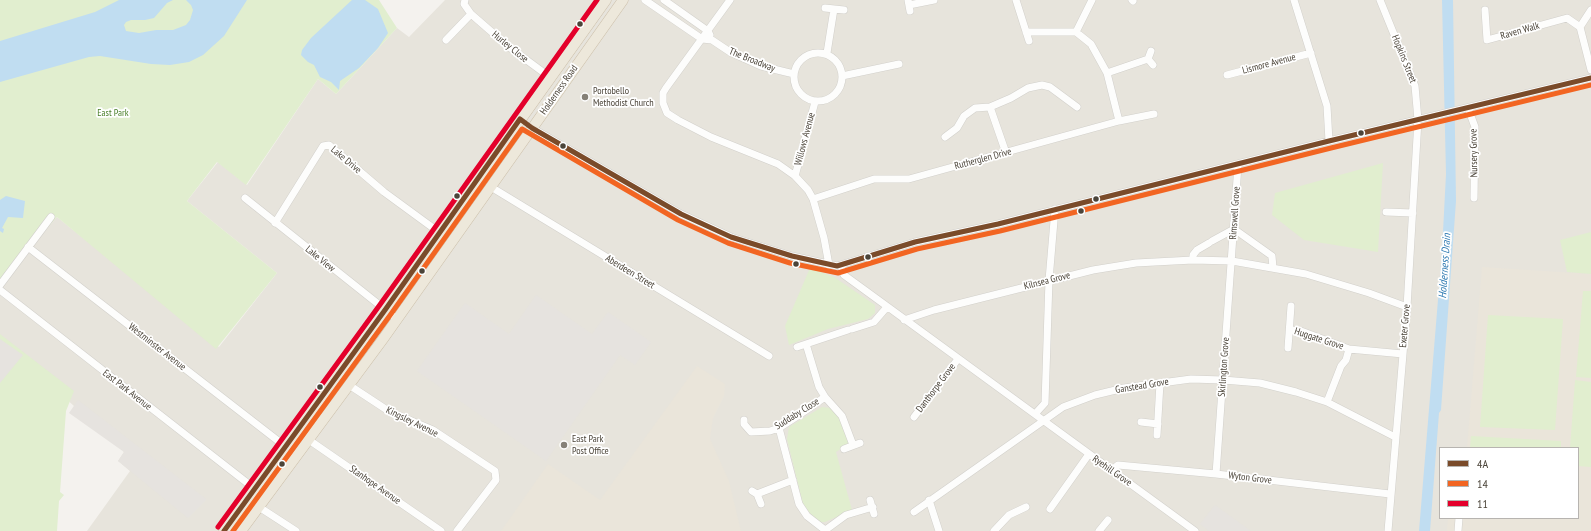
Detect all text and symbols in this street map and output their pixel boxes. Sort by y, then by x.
unlabelled marker [575,19,585,29]
street label: Raven Walk [1499,20,1541,42]
street label: Hurley Close [489,29,531,65]
street label: Hopkins Street [1389,33,1419,85]
street label: The Broadway [727,45,777,75]
street label: Lismore Avenue [1241,51,1297,77]
street label: Holderness Road [538,63,580,117]
place label: Portobello Methodist Church [593,85,654,108]
marker: Portobello Methodist Church [580,92,590,102]
park label: East Park [97,107,129,119]
street label: Willows Avenue [792,111,818,167]
unlabelled marker [1356,128,1366,138]
street label: Nursery Grove [1468,129,1480,177]
unlabelled marker [558,141,568,151]
street label: Lake Drive [328,144,364,176]
street label: Rutherglen Drive [953,146,1013,172]
street label: Rimswell Grove [1227,186,1243,240]
unlabelled marker [452,191,462,201]
unlabelled marker [1091,194,1101,204]
unlabelled marker [1076,206,1086,216]
water label: Holderness Drain [1436,233,1454,299]
street label: Lake View [303,243,337,275]
unlabelled marker [863,252,873,262]
street label: Aberdeen Street [603,253,657,291]
unlabelled marker [791,259,801,269]
unlabelled marker [417,266,427,276]
street label: Kilnsea Grove [1023,269,1071,293]
street label: Exeter Grove [1397,304,1413,348]
street label: Westminster Avenue [126,321,188,373]
street label: Huggate Grove [1293,325,1345,353]
street label: Skirlington Grove [1216,337,1232,397]
street label: Danthorpe Grove [914,361,958,415]
street label: East Park Avenue [100,367,154,413]
street label: Ganstead Grove [1114,376,1170,396]
unlabelled marker [315,382,325,392]
street label: Suddaby Close [773,396,821,432]
street label: Kingsley Avenue [384,404,440,440]
place label: East Park Post Office [572,433,609,456]
marker: East Park Post Office [559,440,569,450]
legend [1439,447,1579,519]
street label: Ryehill Grove [1090,453,1134,489]
text: 4A [1477,456,1488,471]
unlabelled marker [277,459,287,469]
street label: Stanhope Avenue [347,463,403,507]
street label: Wyton Grove [1228,469,1272,487]
text: 14 [1477,476,1488,491]
text: 11 [1477,496,1488,511]

